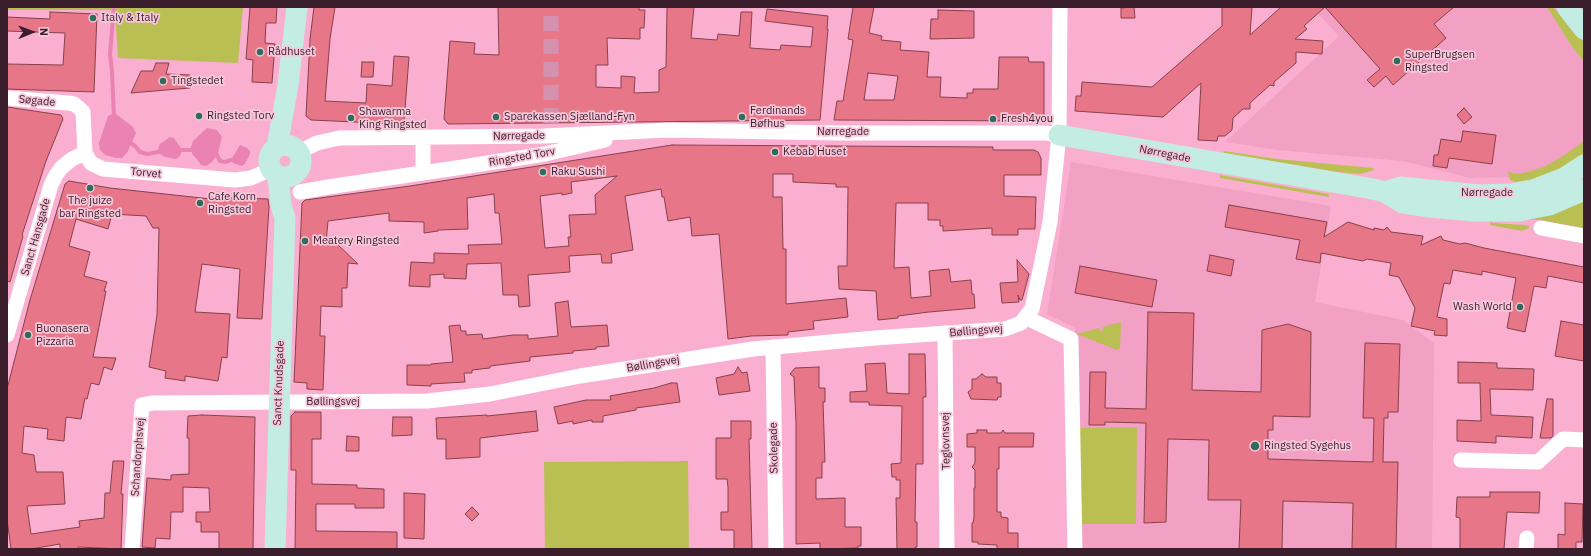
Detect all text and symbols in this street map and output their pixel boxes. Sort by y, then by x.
place label: Italy & Italy [101,11,159,25]
north arrow [12,12,52,52]
marker: Italy & Italy [88,13,98,23]
text: N [37,28,51,36]
place label: Rådhuset [268,45,315,59]
marker: Rådhuset [255,47,265,57]
place label: SuperBrugsen Ringsted [1405,48,1475,74]
marker: SuperBrugsen Ringsted [1392,56,1402,66]
place label: Tingstedet [171,74,224,88]
marker: Tingstedet [158,76,168,86]
street label: Søgade [18,93,56,109]
place label: Ferdinands Bøfhus [750,104,805,130]
place label: Shawarma King Ringsted [359,105,427,131]
place label: Ringsted Torv [207,109,274,123]
place label: Sparekassen Sjælland-Fyn [504,110,635,124]
marker: Ringsted Torv [194,111,204,121]
marker: Sparekassen Sjælland-Fyn [491,112,501,122]
marker: Ferdinands Bøfhus [737,112,747,122]
place label: Fresh4you [1001,112,1053,126]
marker: Shawarma King Ringsted [346,113,356,123]
marker: Fresh4you [988,114,998,124]
street label: Nørregade [817,125,869,139]
street label: Nørregade [493,129,545,143]
street label: Nørregade [1138,143,1192,165]
street label: Ringsted Torv [488,145,556,169]
place label: Kebab Huset [783,145,846,159]
marker: Kebab Huset [770,147,780,157]
street label: Torvet [130,165,162,181]
place label: Raku Sushi [551,165,605,179]
marker: Raku Sushi [538,167,548,177]
marker: The juize bar Ringsted [85,183,95,193]
street label: Nørregade [1461,186,1513,200]
place label: Cafe Korn Ringsted [208,190,256,216]
place label: The juize bar Ringsted [59,194,121,220]
street label: Sanct Hansgade [19,197,53,277]
marker: Cafe Korn Ringsted [195,198,205,208]
place label: Meatery Ringsted [313,234,399,248]
marker: Meatery Ringsted [300,236,310,246]
place label: Wash World [1453,300,1512,314]
marker: Wash World [1515,302,1525,312]
place label: Buonasera Pizzaria [36,322,89,348]
street label: Bøllingsvej [949,322,1003,340]
marker: Buonasera Pizzaria [23,330,33,340]
street label: Sanct Knudsgade [271,340,287,426]
street label: Bøllingsvej [626,353,680,375]
street label: Bøllingsvej [306,395,360,409]
street label: Teglovnsvej [939,412,953,470]
street label: Schandorphsvej [129,417,147,497]
street label: Skolegade [767,422,781,474]
place label: Ringsted Sygehus [1264,439,1351,453]
marker: Ringsted Sygehus [1249,440,1261,452]

